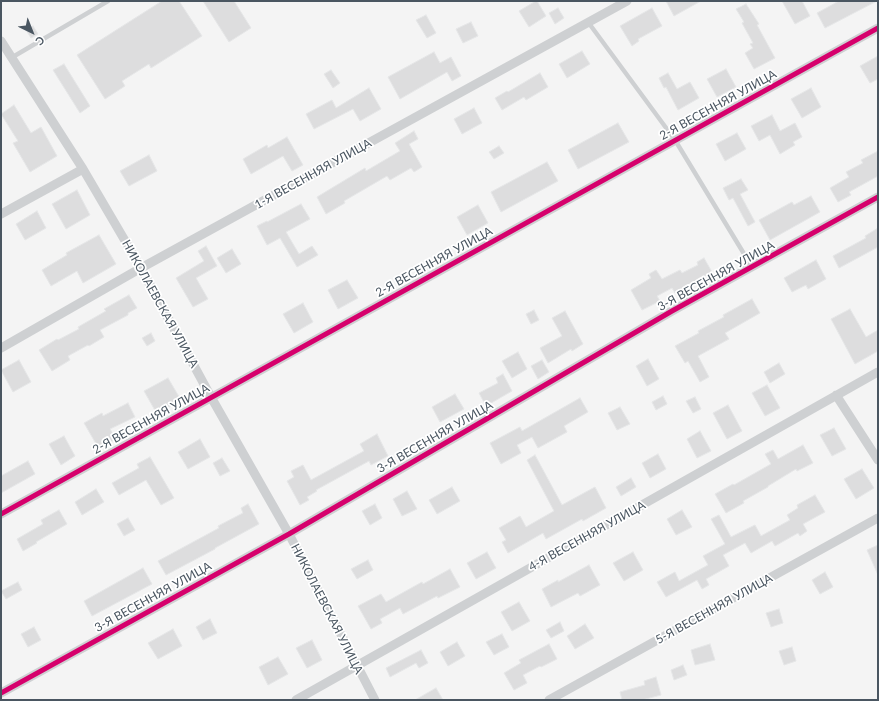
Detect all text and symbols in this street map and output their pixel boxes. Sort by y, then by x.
north arrow [12,12,52,52]
text: С [33,34,48,48]
street label: 2-Я ВЕСЕННЯЯ УЛИЦА [657,67,779,143]
street label: 1-Я ВЕСЕННЯЯ УЛИЦА [252,136,374,212]
street label: 2-Я ВЕСЕННЯЯ УЛИЦА [373,224,495,300]
street label: НИКОЛАЕВСКАЯ УЛИЦА [119,237,201,371]
street label: 3-Я ВЕСЕННЯЯ УЛИЦА [655,238,777,314]
street label: 2-Я ВЕСЕННЯЯ УЛИЦА [90,381,212,457]
street label: 3-Я ВЕСЕННЯЯ УЛИЦА [374,398,496,476]
street label: 4-Я ВЕСЕННЯЯ УЛИЦА [526,498,648,574]
street label: НИКОЛАЕВСКАЯ УЛИЦА [288,541,366,677]
street label: 3-Я ВЕСЕННЯЯ УЛИЦА [92,559,214,635]
street label: 5-Я ВЕСЕННЯЯ УЛИЦА [653,571,775,647]

